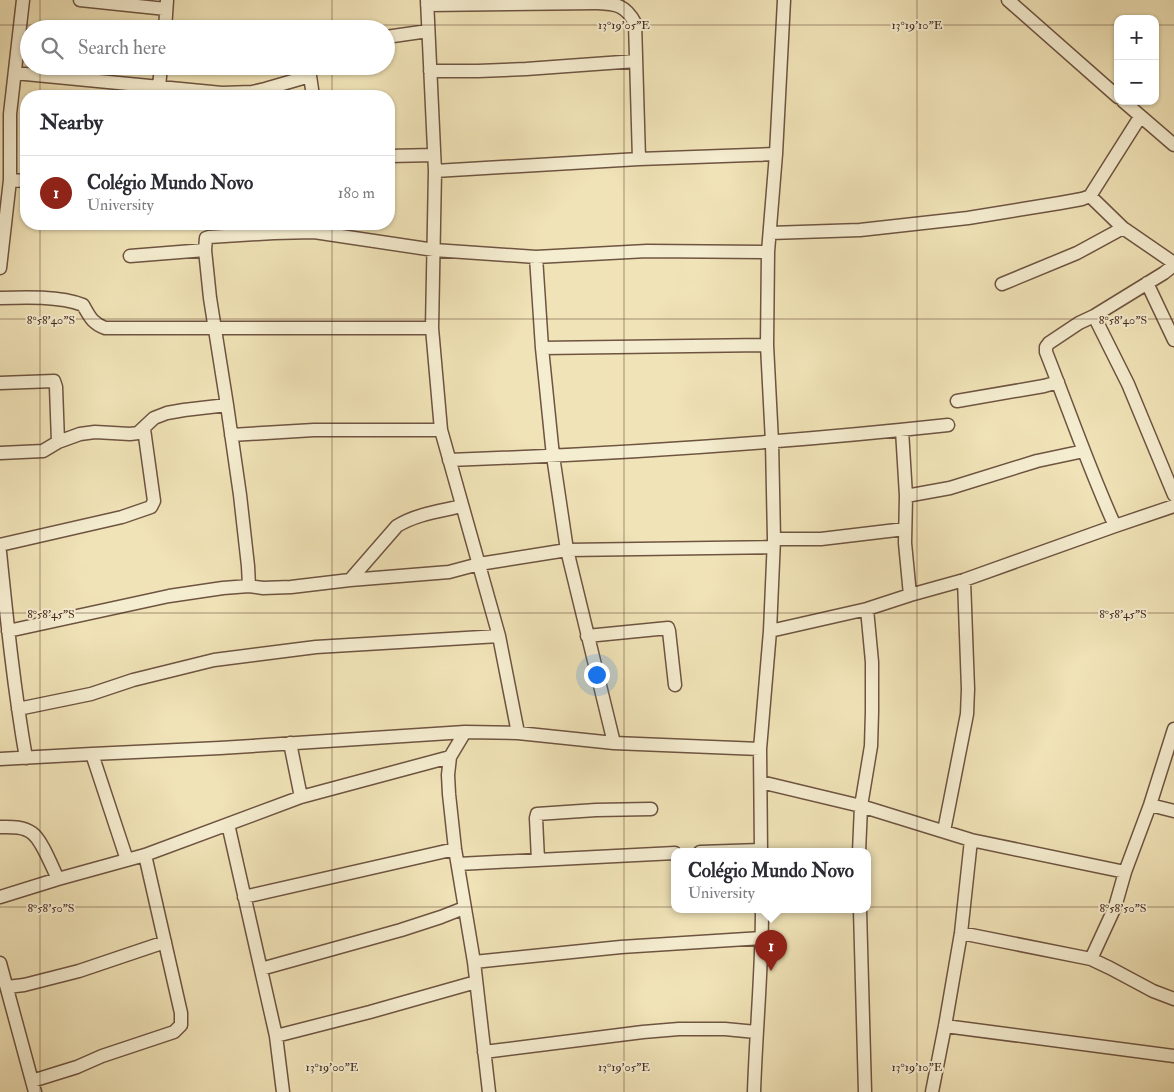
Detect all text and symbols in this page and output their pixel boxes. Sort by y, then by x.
map controls [1114,15,1159,105]
button: + [1114,15,1159,60]
text: 13°19'05"E [598,18,650,33]
text: 13°19'10"E [892,18,943,33]
search box [20,20,395,75]
icon: search [38,34,66,62]
text: Search here [78,36,166,60]
button: − [1114,60,1159,105]
text: Nearby [40,109,103,136]
text: Colégio Mundo Novo [87,171,253,195]
text: 1 [53,183,59,203]
text: 180 m [338,183,375,203]
text: University [87,195,154,215]
text: 8°58'40"S [27,313,75,328]
text: 8°58'40"S [1099,313,1147,328]
text: 8°58'45"S [27,607,75,622]
text: 8°58'45"S [1099,607,1147,622]
your location [584,662,610,688]
popup [671,848,871,913]
text: Colégio Mundo Novo [688,859,854,883]
text: University [688,883,755,903]
text: 8°58'50"S [27,901,75,916]
text: 8°58'50"S [1099,901,1147,916]
pin: 1 [755,930,787,971]
text: 13°19'00"E [306,1060,359,1075]
text: 13°19'05"E [598,1060,650,1075]
text: 13°19'10"E [892,1060,943,1075]

